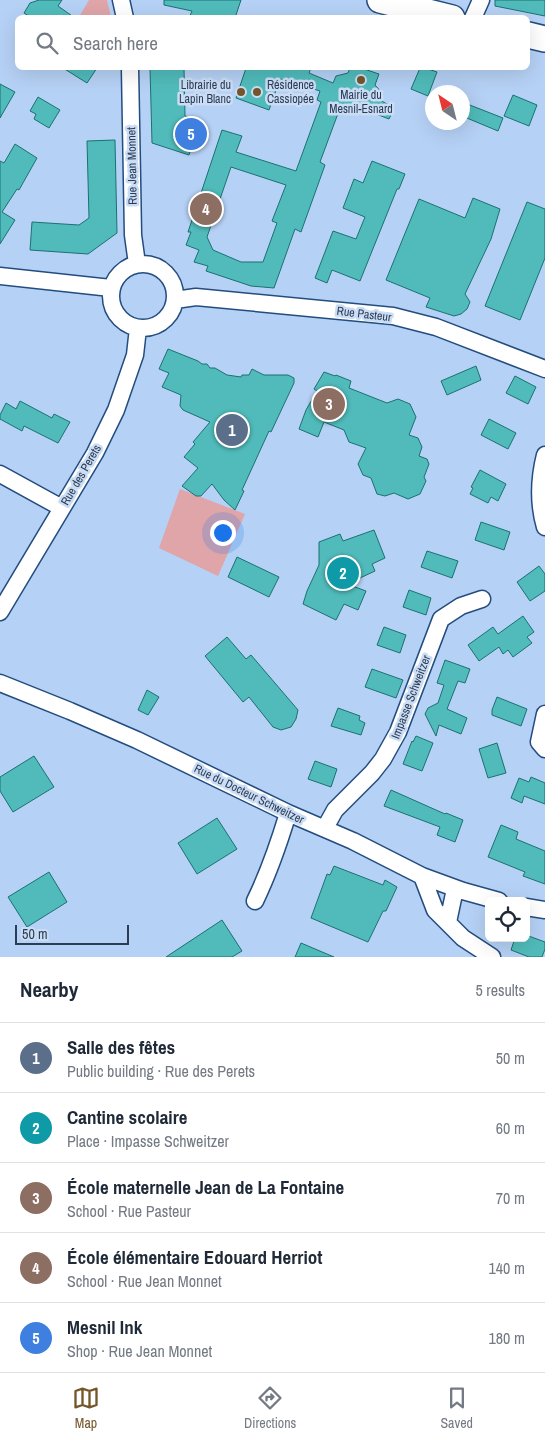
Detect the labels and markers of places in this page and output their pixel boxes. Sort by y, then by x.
marker: Mairie du Mesnil-Esnard [355,74,367,86]
place label: Librairie du Lapin Blanc [179,77,231,107]
place label: Résidence Cassiopée [267,77,314,107]
marker: Librairie du Lapin Blanc [235,86,247,98]
marker: Résidence Cassiopée [251,86,263,98]
place label: Mairie du Mesnil-Esnard [329,87,393,117]
pin: 5 [175,115,207,153]
pin: 4 [190,190,222,228]
pin: 3 [313,385,345,423]
pin: 1 [216,411,248,449]
pin: 2 [327,554,359,592]

